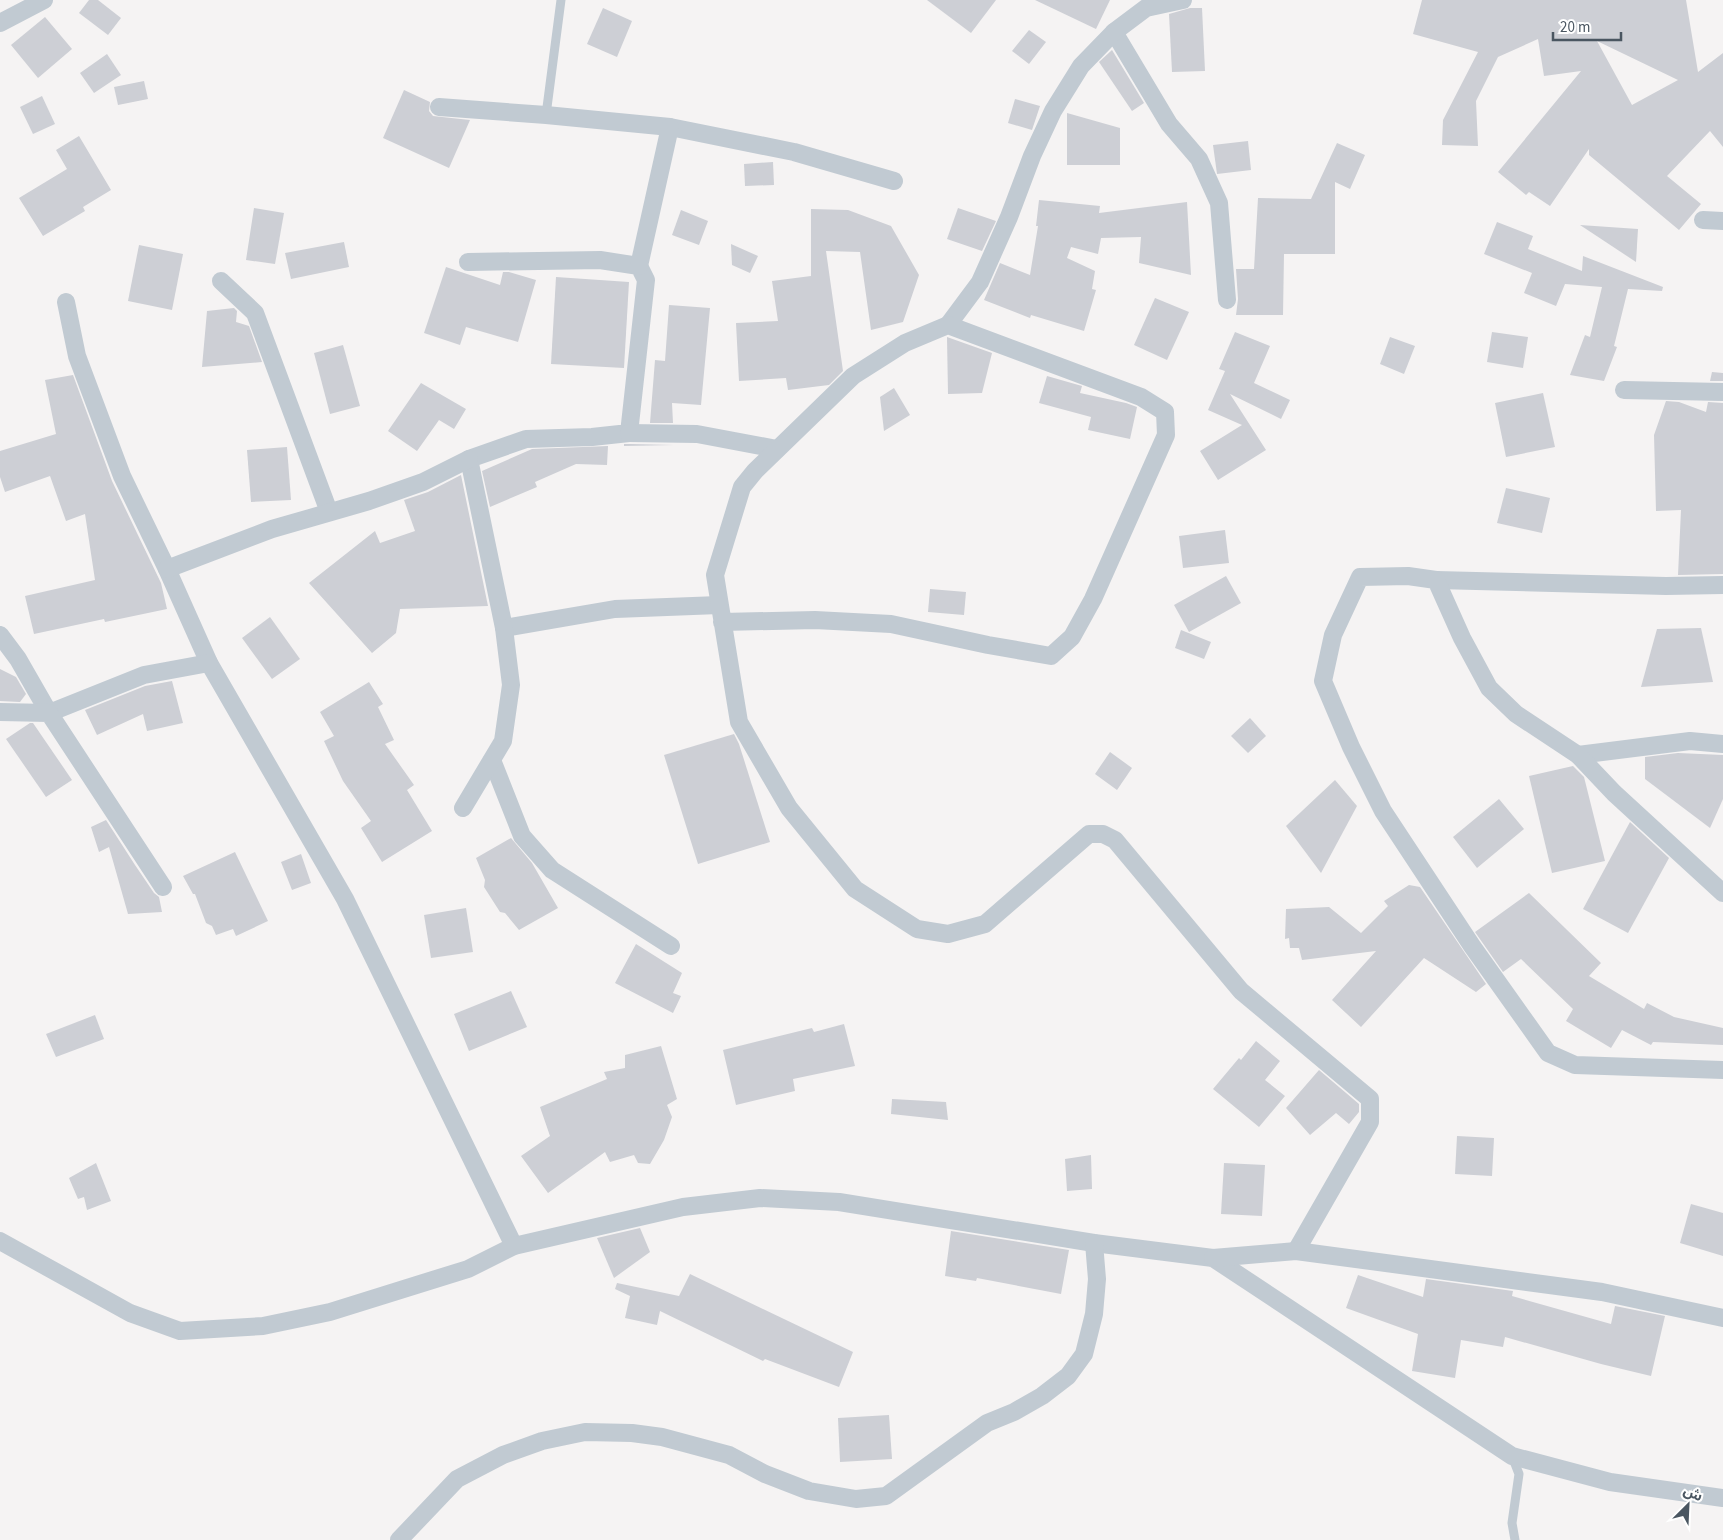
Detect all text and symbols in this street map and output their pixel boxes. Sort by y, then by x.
scale bar [1553,10,1620,42]
text: 20 m [1560,17,1590,38]
north arrow [1663,1480,1713,1530]
text: ش [1680,1481,1706,1507]

